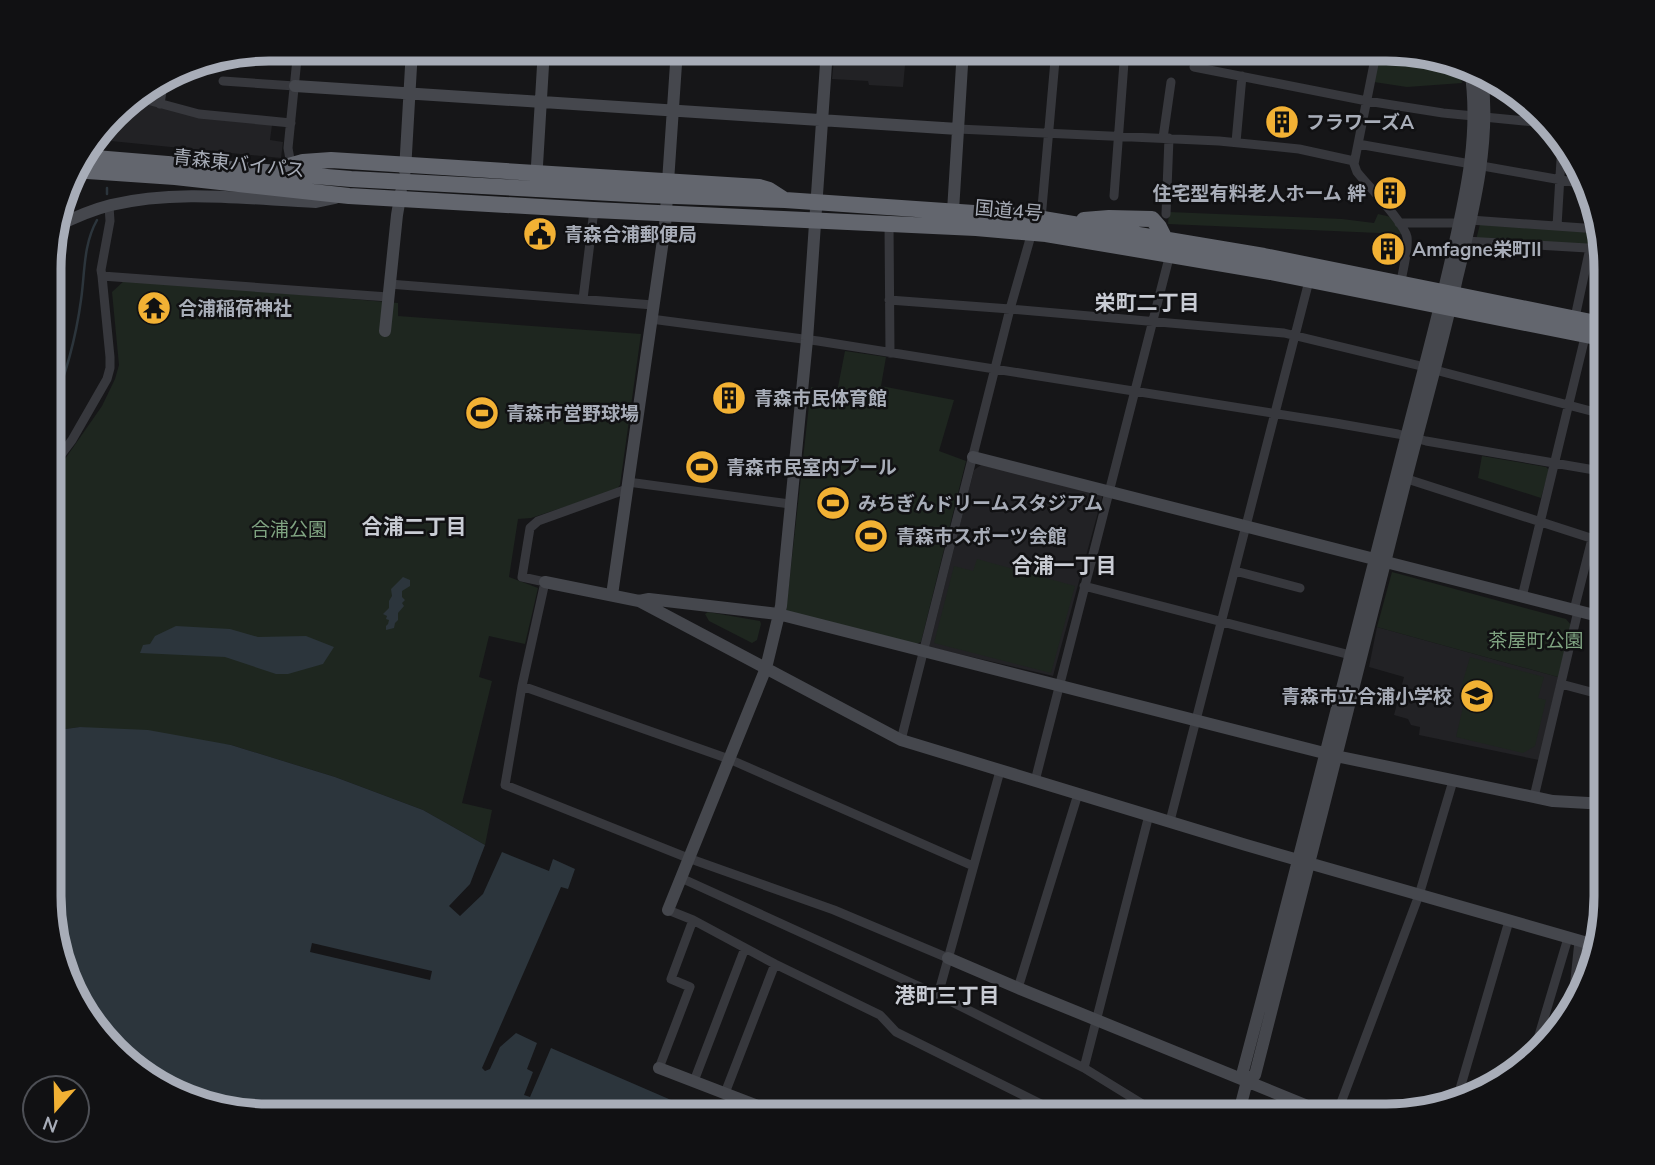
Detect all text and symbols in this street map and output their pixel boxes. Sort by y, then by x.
building icon: フラワーズA [1263,103,1301,141]
place label: フラワーズA [1306,110,1415,136]
street label: 青森東バイパス [172,144,306,184]
building icon: 住宅型有料老人ホーム 絆 [1371,174,1409,212]
place label: 住宅型有料老人ホーム 絆 [1152,181,1366,207]
street label: 国道4号 [974,195,1044,227]
public building icon: 青森合浦郵便局 [521,215,559,253]
place label: 青森合浦郵便局 [564,222,697,248]
building icon: Amfagne栄町II [1369,230,1407,268]
place label: Amfagne栄町II [1412,237,1542,263]
temple icon: 合浦稲荷神社 [135,289,173,327]
district label: 栄町二丁目 [1095,289,1200,317]
place label: 合浦稲荷神社 [178,296,292,322]
building icon: 青森市民体育館 [710,379,748,417]
place label: 青森市民体育館 [754,386,887,412]
sports icon: 青森市営野球場 [463,394,501,432]
place label: 青森市営野球場 [506,401,639,427]
sports icon: 青森市民室内プール [683,448,721,486]
place label: 青森市民室内プール [726,455,897,481]
sports icon: みちぎんドリームスタジアム [814,484,852,522]
place label: みちぎんドリームスタジアム [858,491,1103,517]
district label: 合浦二丁目 [362,513,467,541]
park label: 合浦公園 [251,517,327,543]
sports icon: 青森市スポーツ会館 [852,517,890,555]
place label: 青森市スポーツ会館 [896,524,1067,550]
district label: 合浦一丁目 [1012,552,1117,580]
park label: 茶屋町公園 [1488,628,1584,654]
school or university icon: 青森市立合浦小学校 [1458,677,1496,715]
place label: 青森市立合浦小学校 [1281,684,1452,710]
district label: 港町三丁目 [895,982,1000,1010]
north arrow [21,1074,91,1144]
text: N [39,1109,62,1139]

